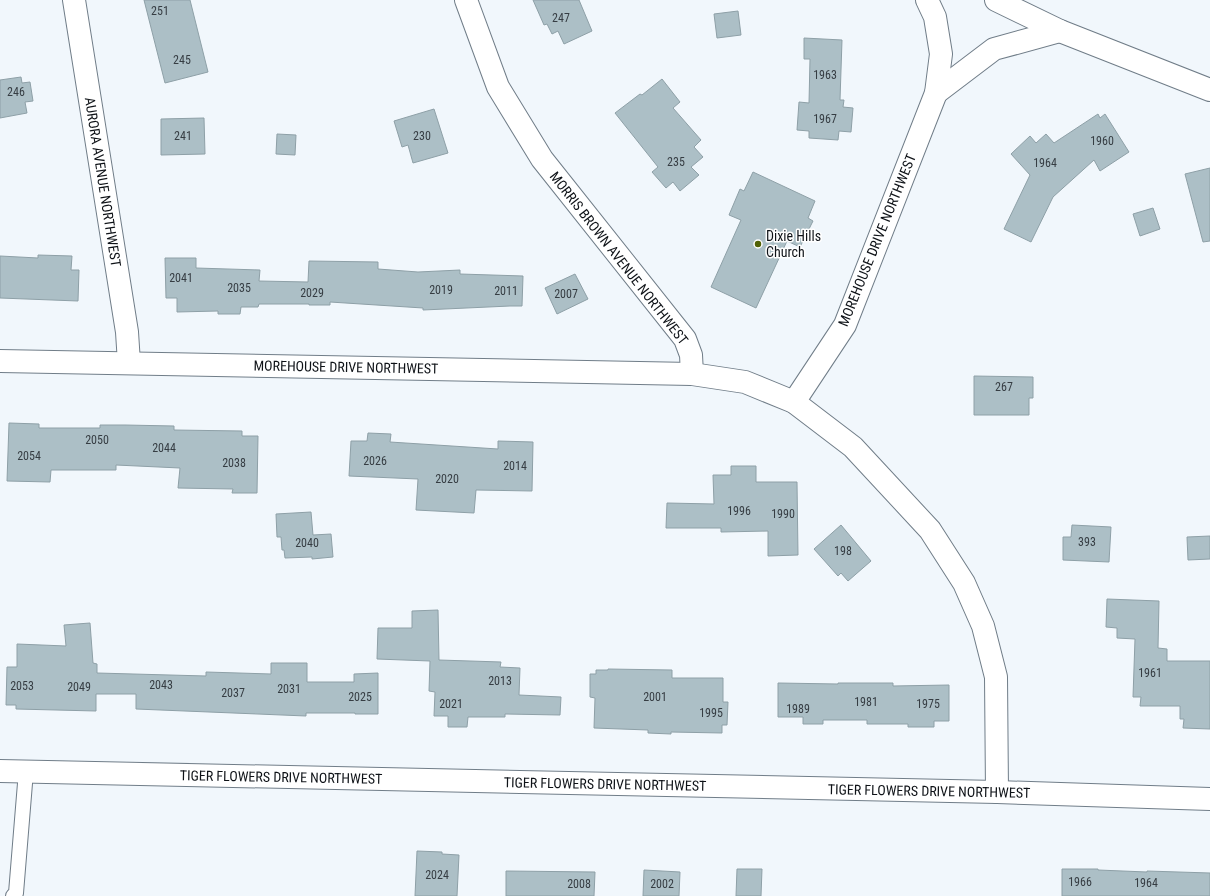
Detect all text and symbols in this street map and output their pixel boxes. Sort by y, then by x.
house number: 251 [151,4,169,18]
house number: 247 [552,11,570,25]
house number: 245 [173,53,191,67]
house number: 1963 [813,68,837,82]
house number: 246 [7,85,25,99]
street label: AURORA AVENUE NORTHWEST [82,96,124,268]
house number: 1967 [813,112,837,126]
house number: 241 [174,129,192,143]
house number: 230 [413,129,431,143]
house number: 1960 [1090,134,1114,148]
street label: MOREHOUSE DRIVE NORTHWEST [835,151,919,329]
house number: 235 [667,155,685,169]
house number: 1964 [1033,156,1057,170]
street label: MORRIS BROWN AVENUE NORTHWEST [547,168,691,348]
place label: Dixie Hills Church [766,228,821,260]
marker: Dixie Hills Church [753,239,763,249]
house number: 2041 [169,271,193,285]
house number: 2035 [227,281,251,295]
house number: 2019 [429,283,453,297]
house number: 2011 [494,284,518,298]
house number: 2029 [300,286,324,300]
house number: 2007 [554,287,578,301]
street label: MOREHOUSE DRIVE NORTHWEST [253,357,439,377]
house number: 267 [995,380,1013,394]
house number: 2050 [85,433,109,447]
house number: 2044 [152,441,176,455]
house number: 2054 [17,449,41,463]
house number: 2026 [363,454,387,468]
house number: 2038 [222,456,246,470]
house number: 2014 [503,459,527,473]
house number: 2020 [435,472,459,486]
house number: 1996 [727,504,751,518]
house number: 1990 [771,507,795,521]
house number: 393 [1078,535,1096,549]
house number: 2040 [295,536,319,550]
house number: 198 [834,544,852,558]
house number: 1961 [1138,666,1162,680]
house number: 2013 [488,674,512,688]
house number: 2043 [149,678,173,692]
house number: 2053 [10,679,34,693]
house number: 2049 [67,680,91,694]
house number: 2031 [277,682,301,696]
house number: 2037 [221,686,245,700]
house number: 2025 [348,690,372,704]
house number: 2001 [643,690,667,704]
house number: 1981 [854,695,878,709]
house number: 2021 [439,697,463,711]
house number: 1975 [916,697,940,711]
house number: 1989 [786,702,810,716]
house number: 1995 [699,706,723,720]
street label: TIGER FLOWERS DRIVE NORTHWEST [180,767,382,787]
street label: TIGER FLOWERS DRIVE NORTHWEST [504,774,706,794]
street label: TIGER FLOWERS DRIVE NORTHWEST [828,781,1030,801]
house number: 2024 [425,868,449,882]
house number: 1966 [1068,875,1092,889]
house number: 1964 [1134,876,1158,890]
house number: 2008 [567,877,591,891]
house number: 2002 [650,877,674,891]

